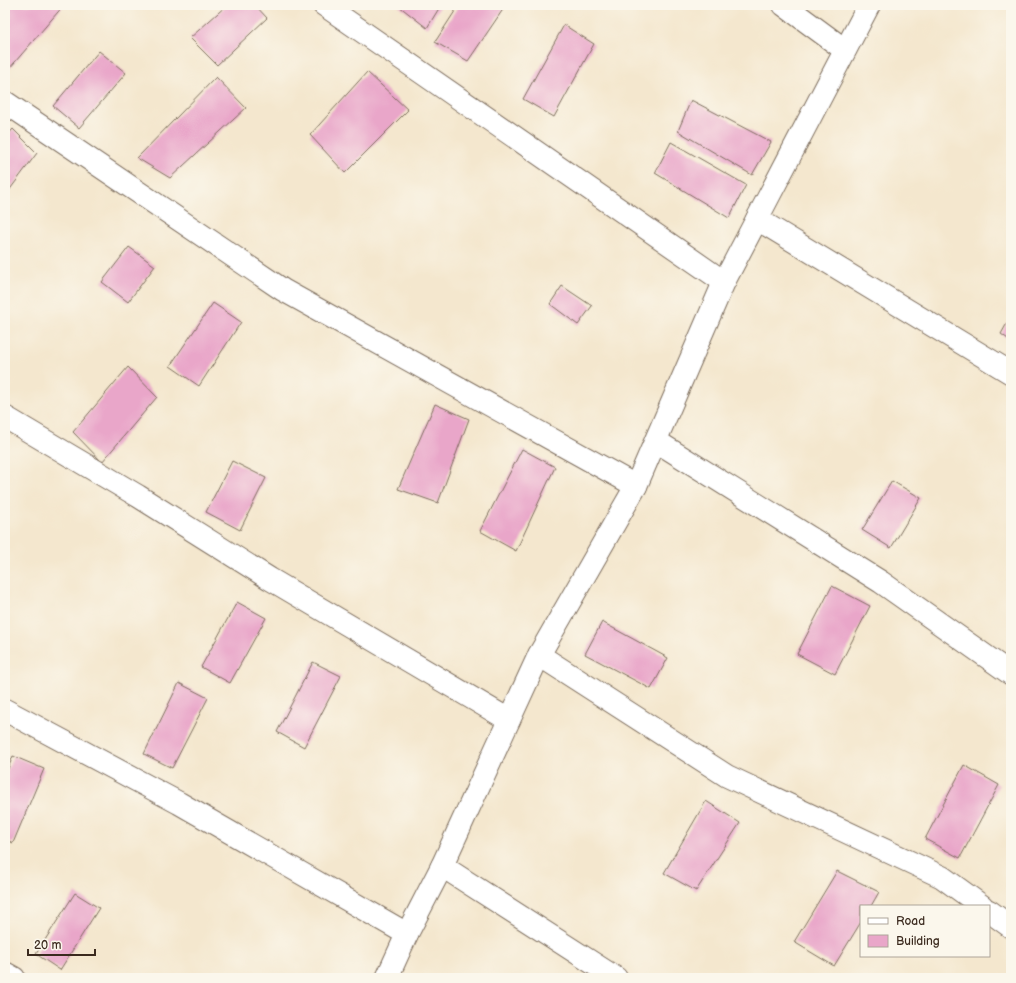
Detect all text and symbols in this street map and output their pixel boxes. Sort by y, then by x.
legend [860,905,990,957]
text: Road [896,914,925,929]
scale bar [28,931,95,957]
text: Building [896,934,940,949]
text: 20 m [34,938,61,953]

